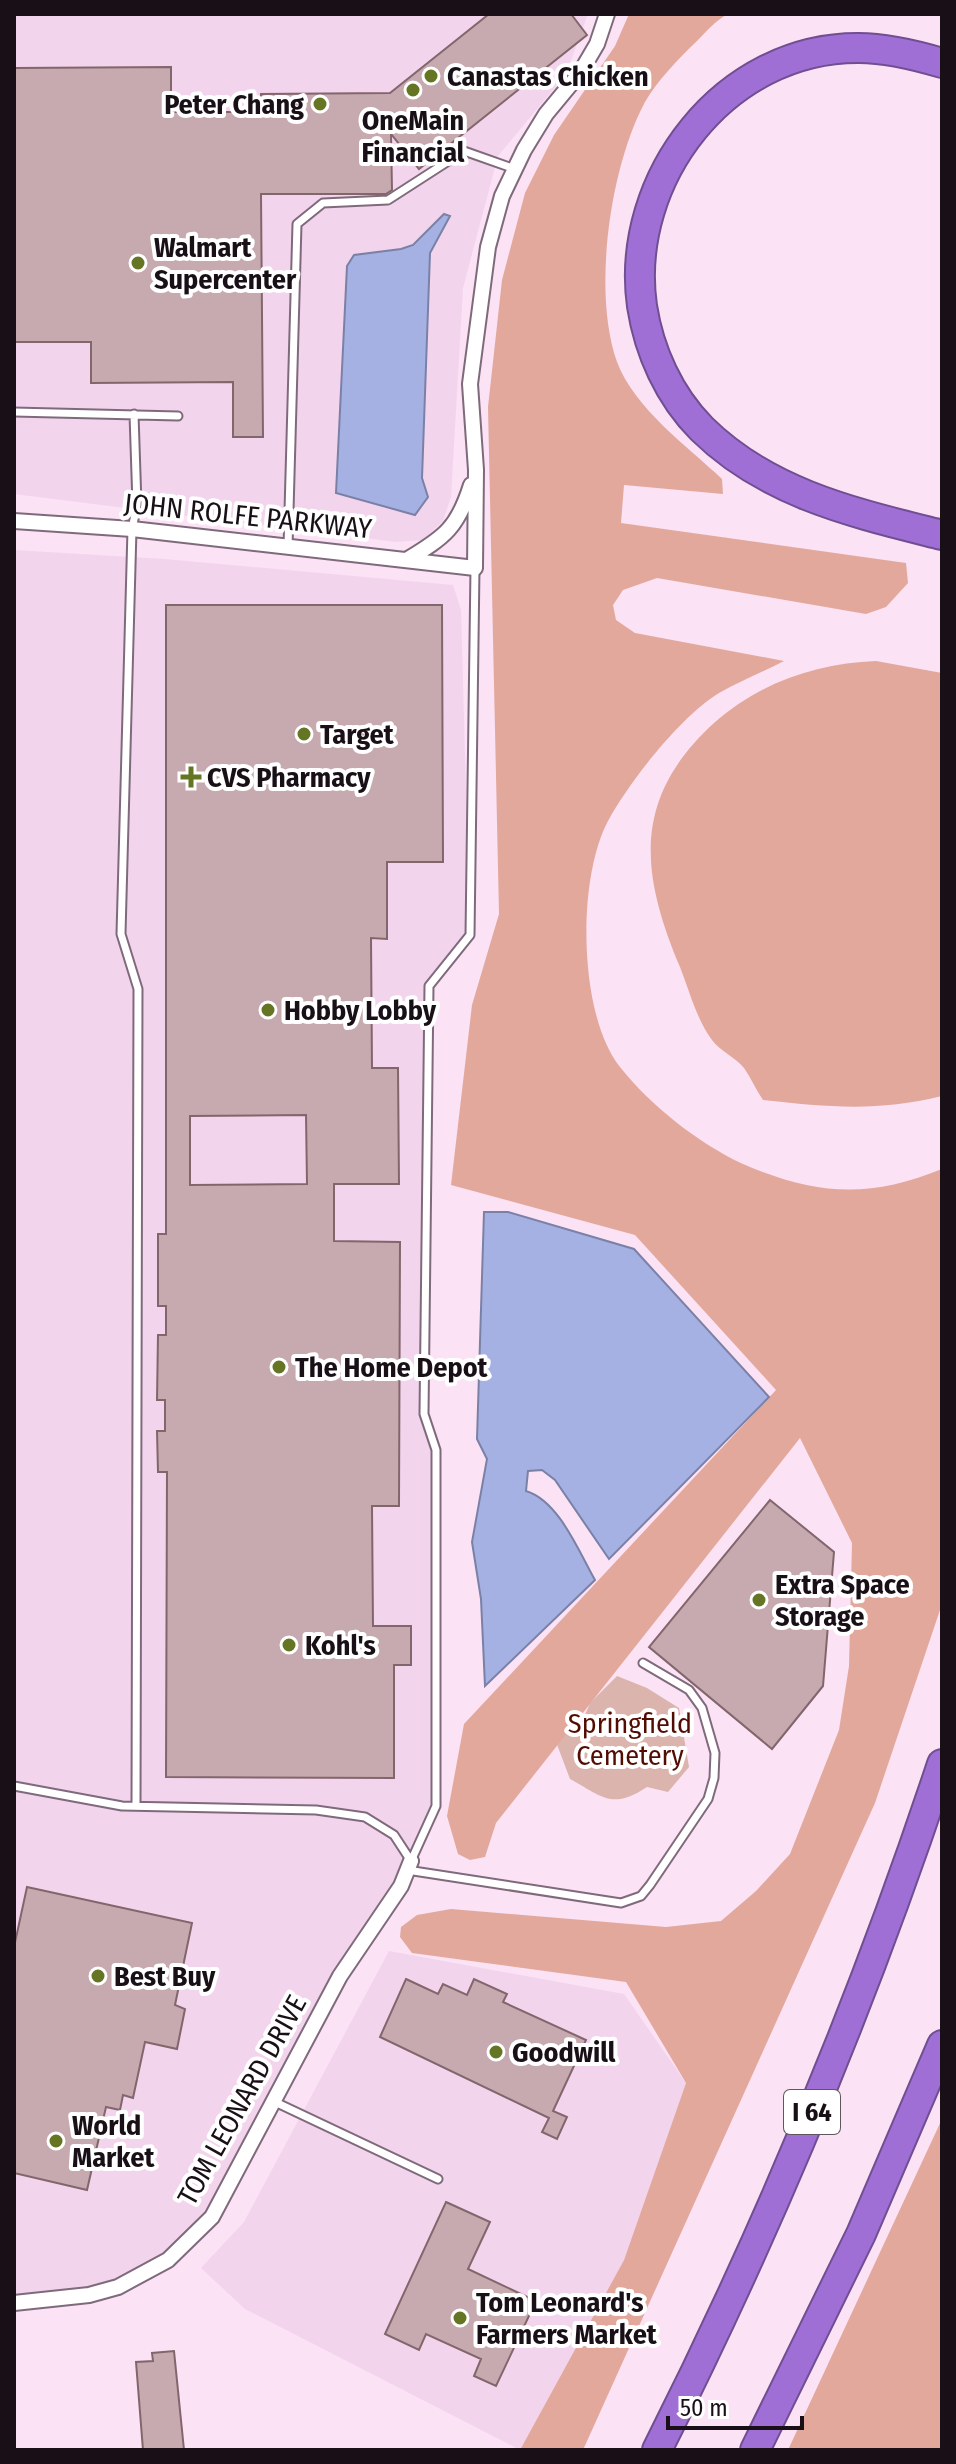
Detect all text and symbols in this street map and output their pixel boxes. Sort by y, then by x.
place label: Canastas Chicken [447,60,649,93]
marker: Canastas Chicken [422,67,440,85]
marker: OneMain Financial [404,81,422,99]
place label: Peter Chang [164,88,304,121]
marker: Peter Chang [311,95,329,113]
place label: OneMain Financial [362,104,465,169]
place label: Walmart Supercenter [154,231,297,296]
marker: Walmart Supercenter [129,254,147,272]
street label: JOHN ROLFE PARKWAY [123,487,373,545]
place label: Target [320,718,395,751]
marker: Target [295,725,313,743]
place label: CVS Pharmacy [207,761,371,794]
marker: CVS Pharmacy [182,768,200,786]
place label: Hobby Lobby [284,994,437,1027]
marker: Hobby Lobby [259,1001,277,1019]
place label: The Home Depot [295,1351,489,1384]
marker: The Home Depot [270,1358,288,1376]
place label: Extra Space Storage [775,1568,910,1633]
marker: Extra Space Storage [750,1591,768,1609]
place label: Kohl's [305,1629,376,1662]
marker: Kohl's [280,1636,298,1654]
park label: Springfield Cemetery [568,1707,692,1772]
place label: Best Buy [114,1960,216,1993]
marker: Best Buy [89,1967,107,1985]
street label: TOM LEONARD DRIVE [171,1989,313,2211]
place label: Goodwill [512,2036,616,2069]
marker: Goodwill [487,2043,505,2061]
road number: I 64 [784,2090,840,2134]
place label: World Market [72,2109,155,2174]
marker: World Market [47,2132,65,2150]
place label: Tom Leonard's Farmers Market [476,2286,658,2351]
marker: Tom Leonard's Farmers Market [451,2309,469,2327]
scale bar [668,2380,802,2430]
text: 50 m [680,2394,728,2422]

